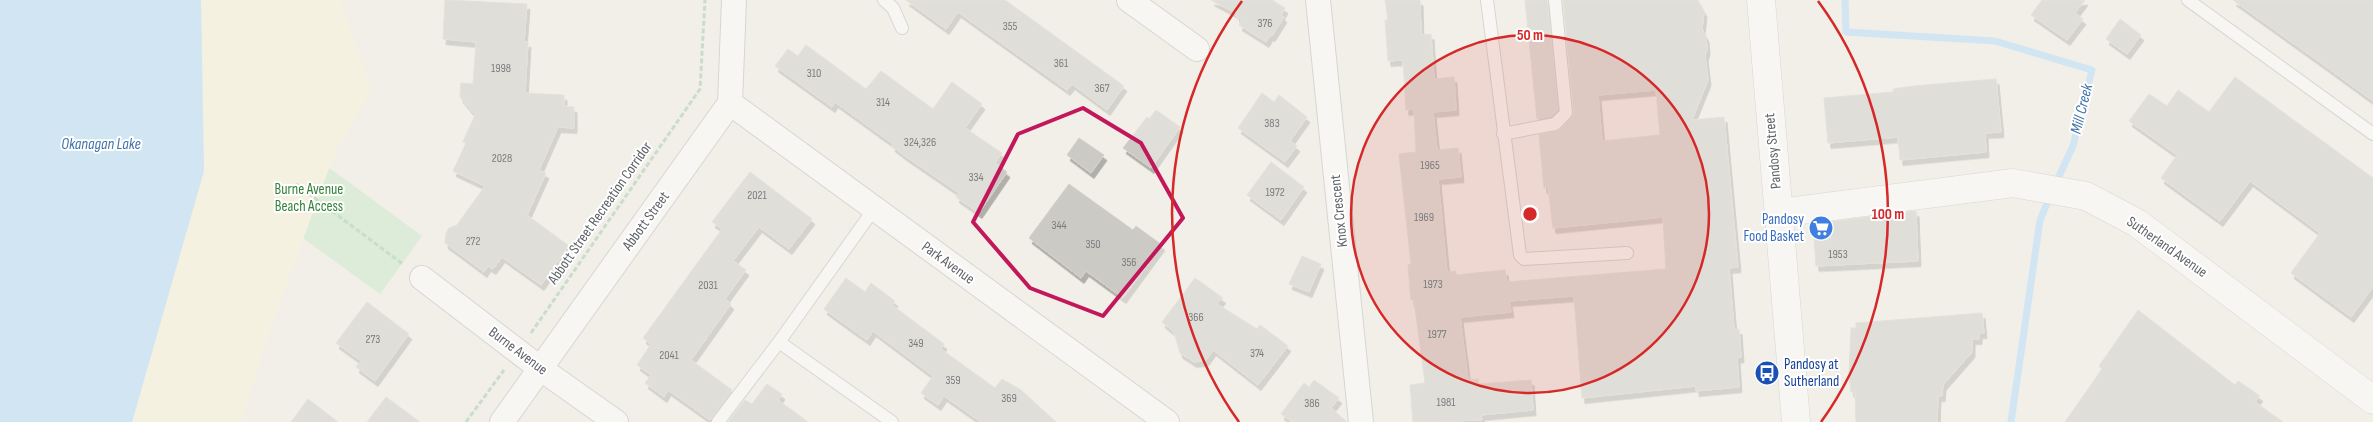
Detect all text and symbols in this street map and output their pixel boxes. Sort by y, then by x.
house number: 376 [1257,16,1273,31]
house number: 355 [1003,19,1018,34]
text: 50 m [1517,26,1543,45]
house number: 361 [1054,56,1069,71]
house number: 1998 [491,61,511,76]
house number: 310 [807,66,821,81]
house number: 367 [1094,81,1110,96]
water label: Mill Creek [2067,81,2098,136]
house number: 314 [876,95,890,110]
street label: Pandosy Street [1760,112,1786,190]
house number: 383 [1264,116,1280,131]
water label: Okanagan Lake [61,135,141,154]
house number: 324,326 [904,135,936,150]
street label: Abbott Street Recreation Corridor [544,138,656,288]
house number: 2028 [492,151,512,166]
house number: 1965 [1420,158,1440,173]
house number: 334 [968,170,984,185]
street label: Knox Crescent [1326,173,1352,248]
park label: Burne Avenue Beach Access [275,180,343,216]
house number: 1972 [1265,185,1285,200]
street label: Abbott Street [619,188,673,254]
house number: 2021 [747,188,768,203]
centre of rings [1521,205,1539,223]
text: 100 m [1872,205,1904,224]
house number: 1969 [1414,210,1434,225]
place label: Pandosy Food Basket [1744,210,1804,246]
street label: Sutherland Avenue [2123,212,2211,282]
supermarket icon: Pandosy Food Basket [1808,215,1834,241]
house number: 344 [1051,218,1067,233]
house number: 272 [466,234,480,249]
street label: Park Avenue [918,237,978,289]
house number: 350 [1085,237,1101,252]
house number: 1953 [1828,247,1848,262]
house number: 356 [1121,255,1137,270]
house number: 1973 [1423,277,1443,292]
house number: 2031 [698,278,719,293]
house number: 366 [1188,310,1204,325]
street label: Burne Avenue [485,323,551,379]
house number: 1977 [1427,327,1447,342]
house number: 273 [366,332,380,347]
house number: 349 [908,336,924,351]
house number: 374 [1250,346,1264,361]
house number: 2041 [659,348,680,363]
place label: Pandosy at Sutherland [1784,355,1839,391]
bus stop icon: Pandosy at Sutherland [1754,360,1780,386]
house number: 359 [945,373,961,388]
house number: 369 [1001,391,1017,406]
house number: 1981 [1437,395,1456,410]
house number: 386 [1304,396,1320,411]

